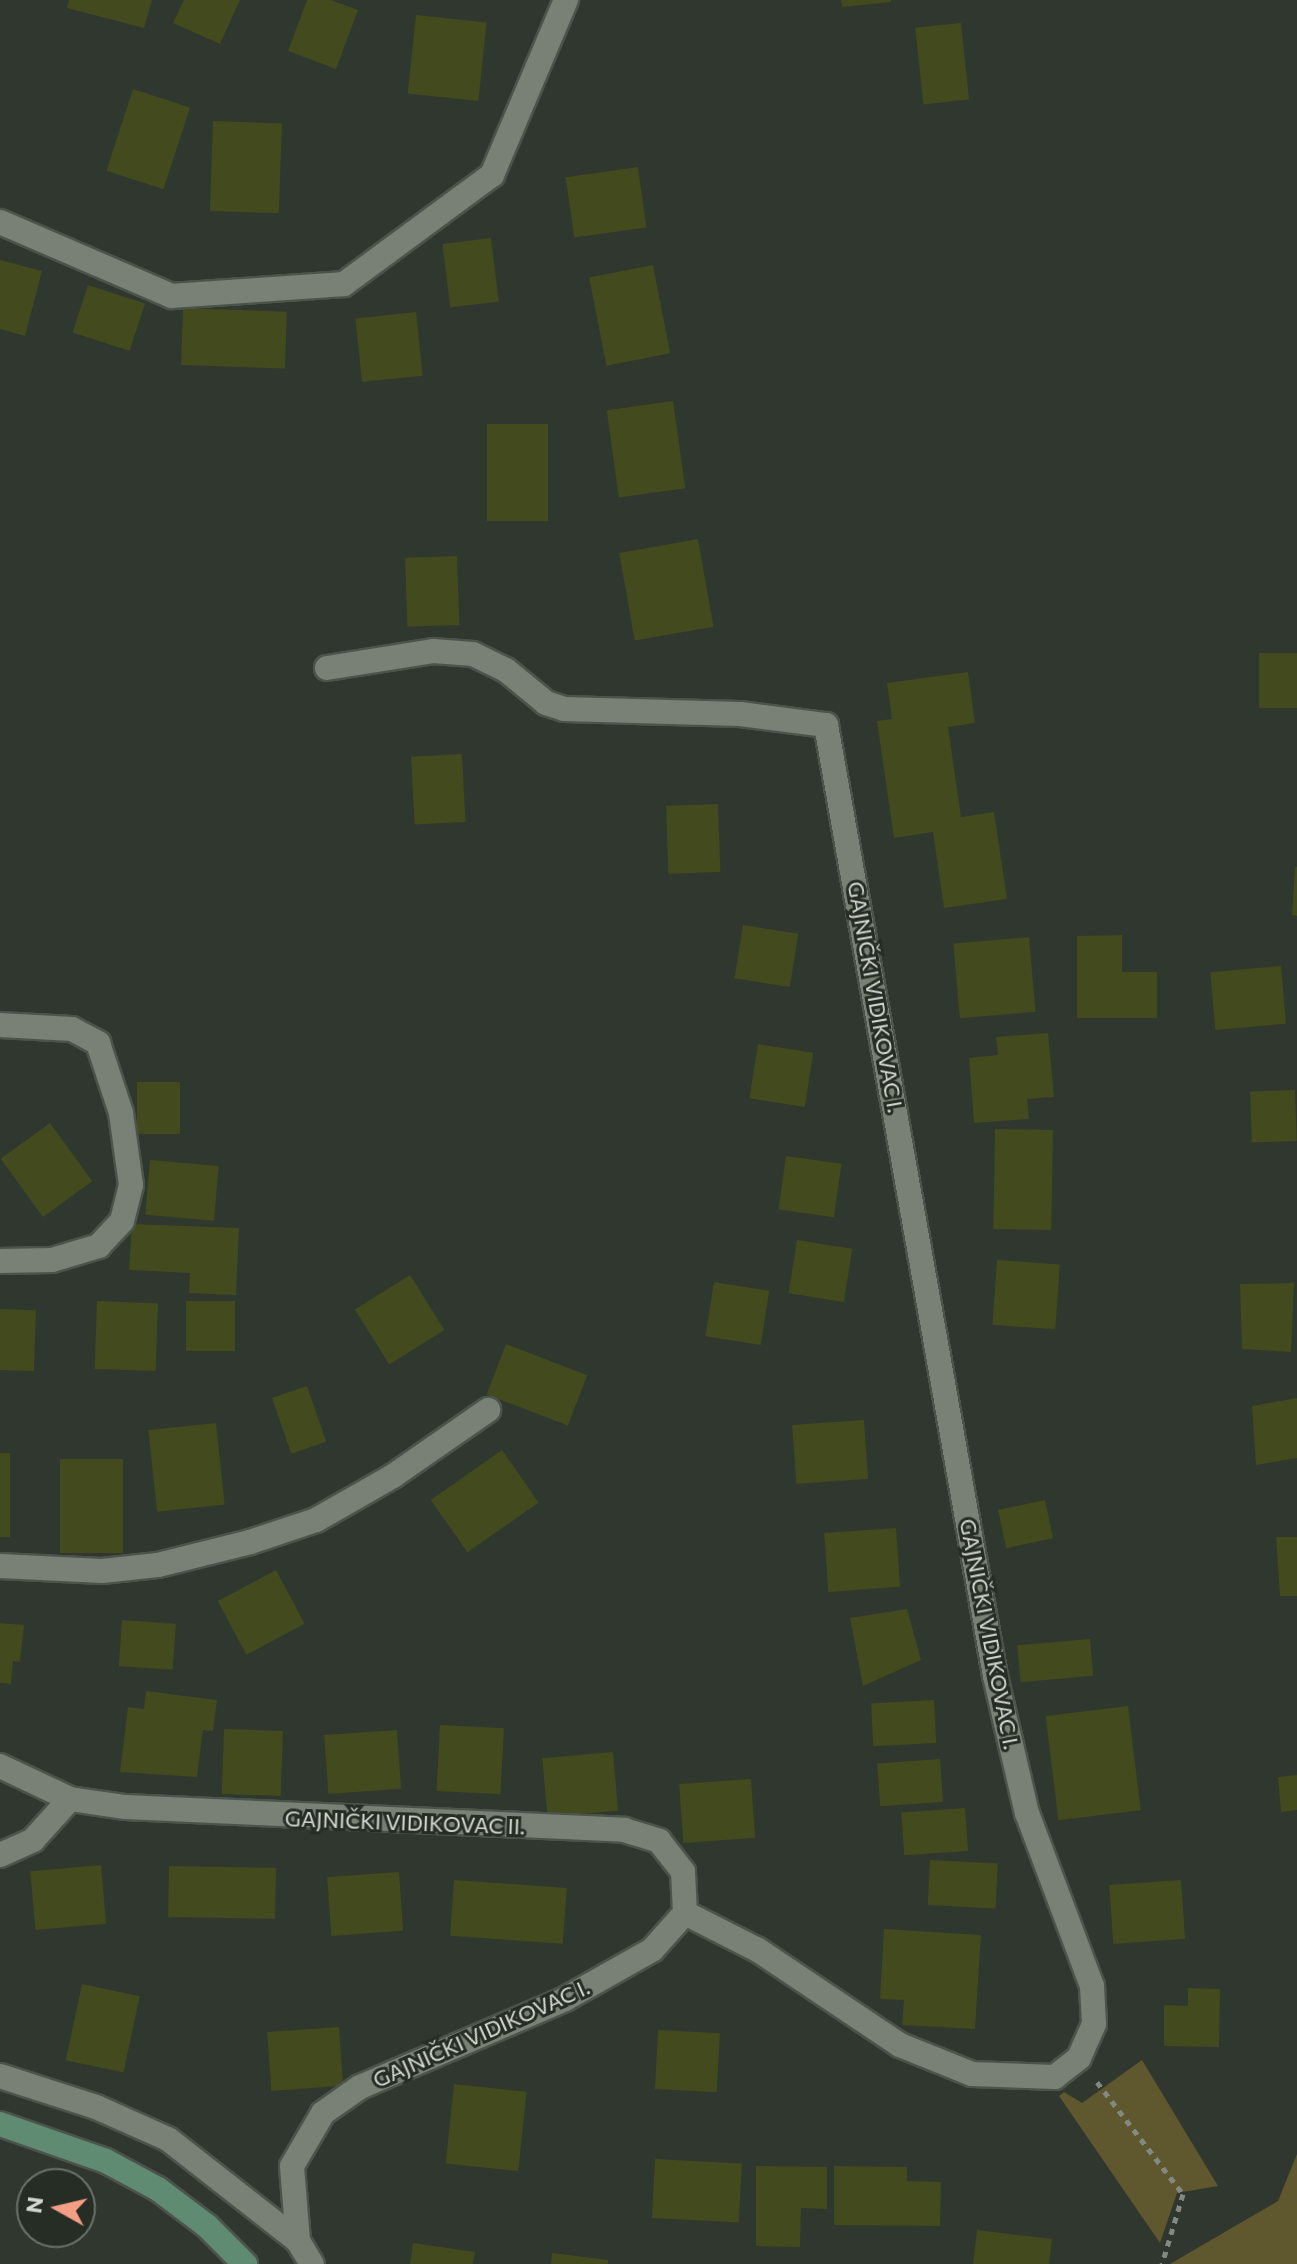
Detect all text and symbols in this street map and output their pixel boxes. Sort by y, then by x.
street label: GAJNIČKI VIDIKOVAC I. [843,879,909,1115]
street label: GAJNIČKI VIDIKOVAC I. [955,1516,1025,1752]
street label: GAJNIČKI VIDIKOVAC II. [284,1805,526,1839]
street label: GAJNIČKI VIDIKOVAC I. [369,1973,593,2093]
north arrow [16,2168,96,2248]
text: N [19,2195,48,2215]

